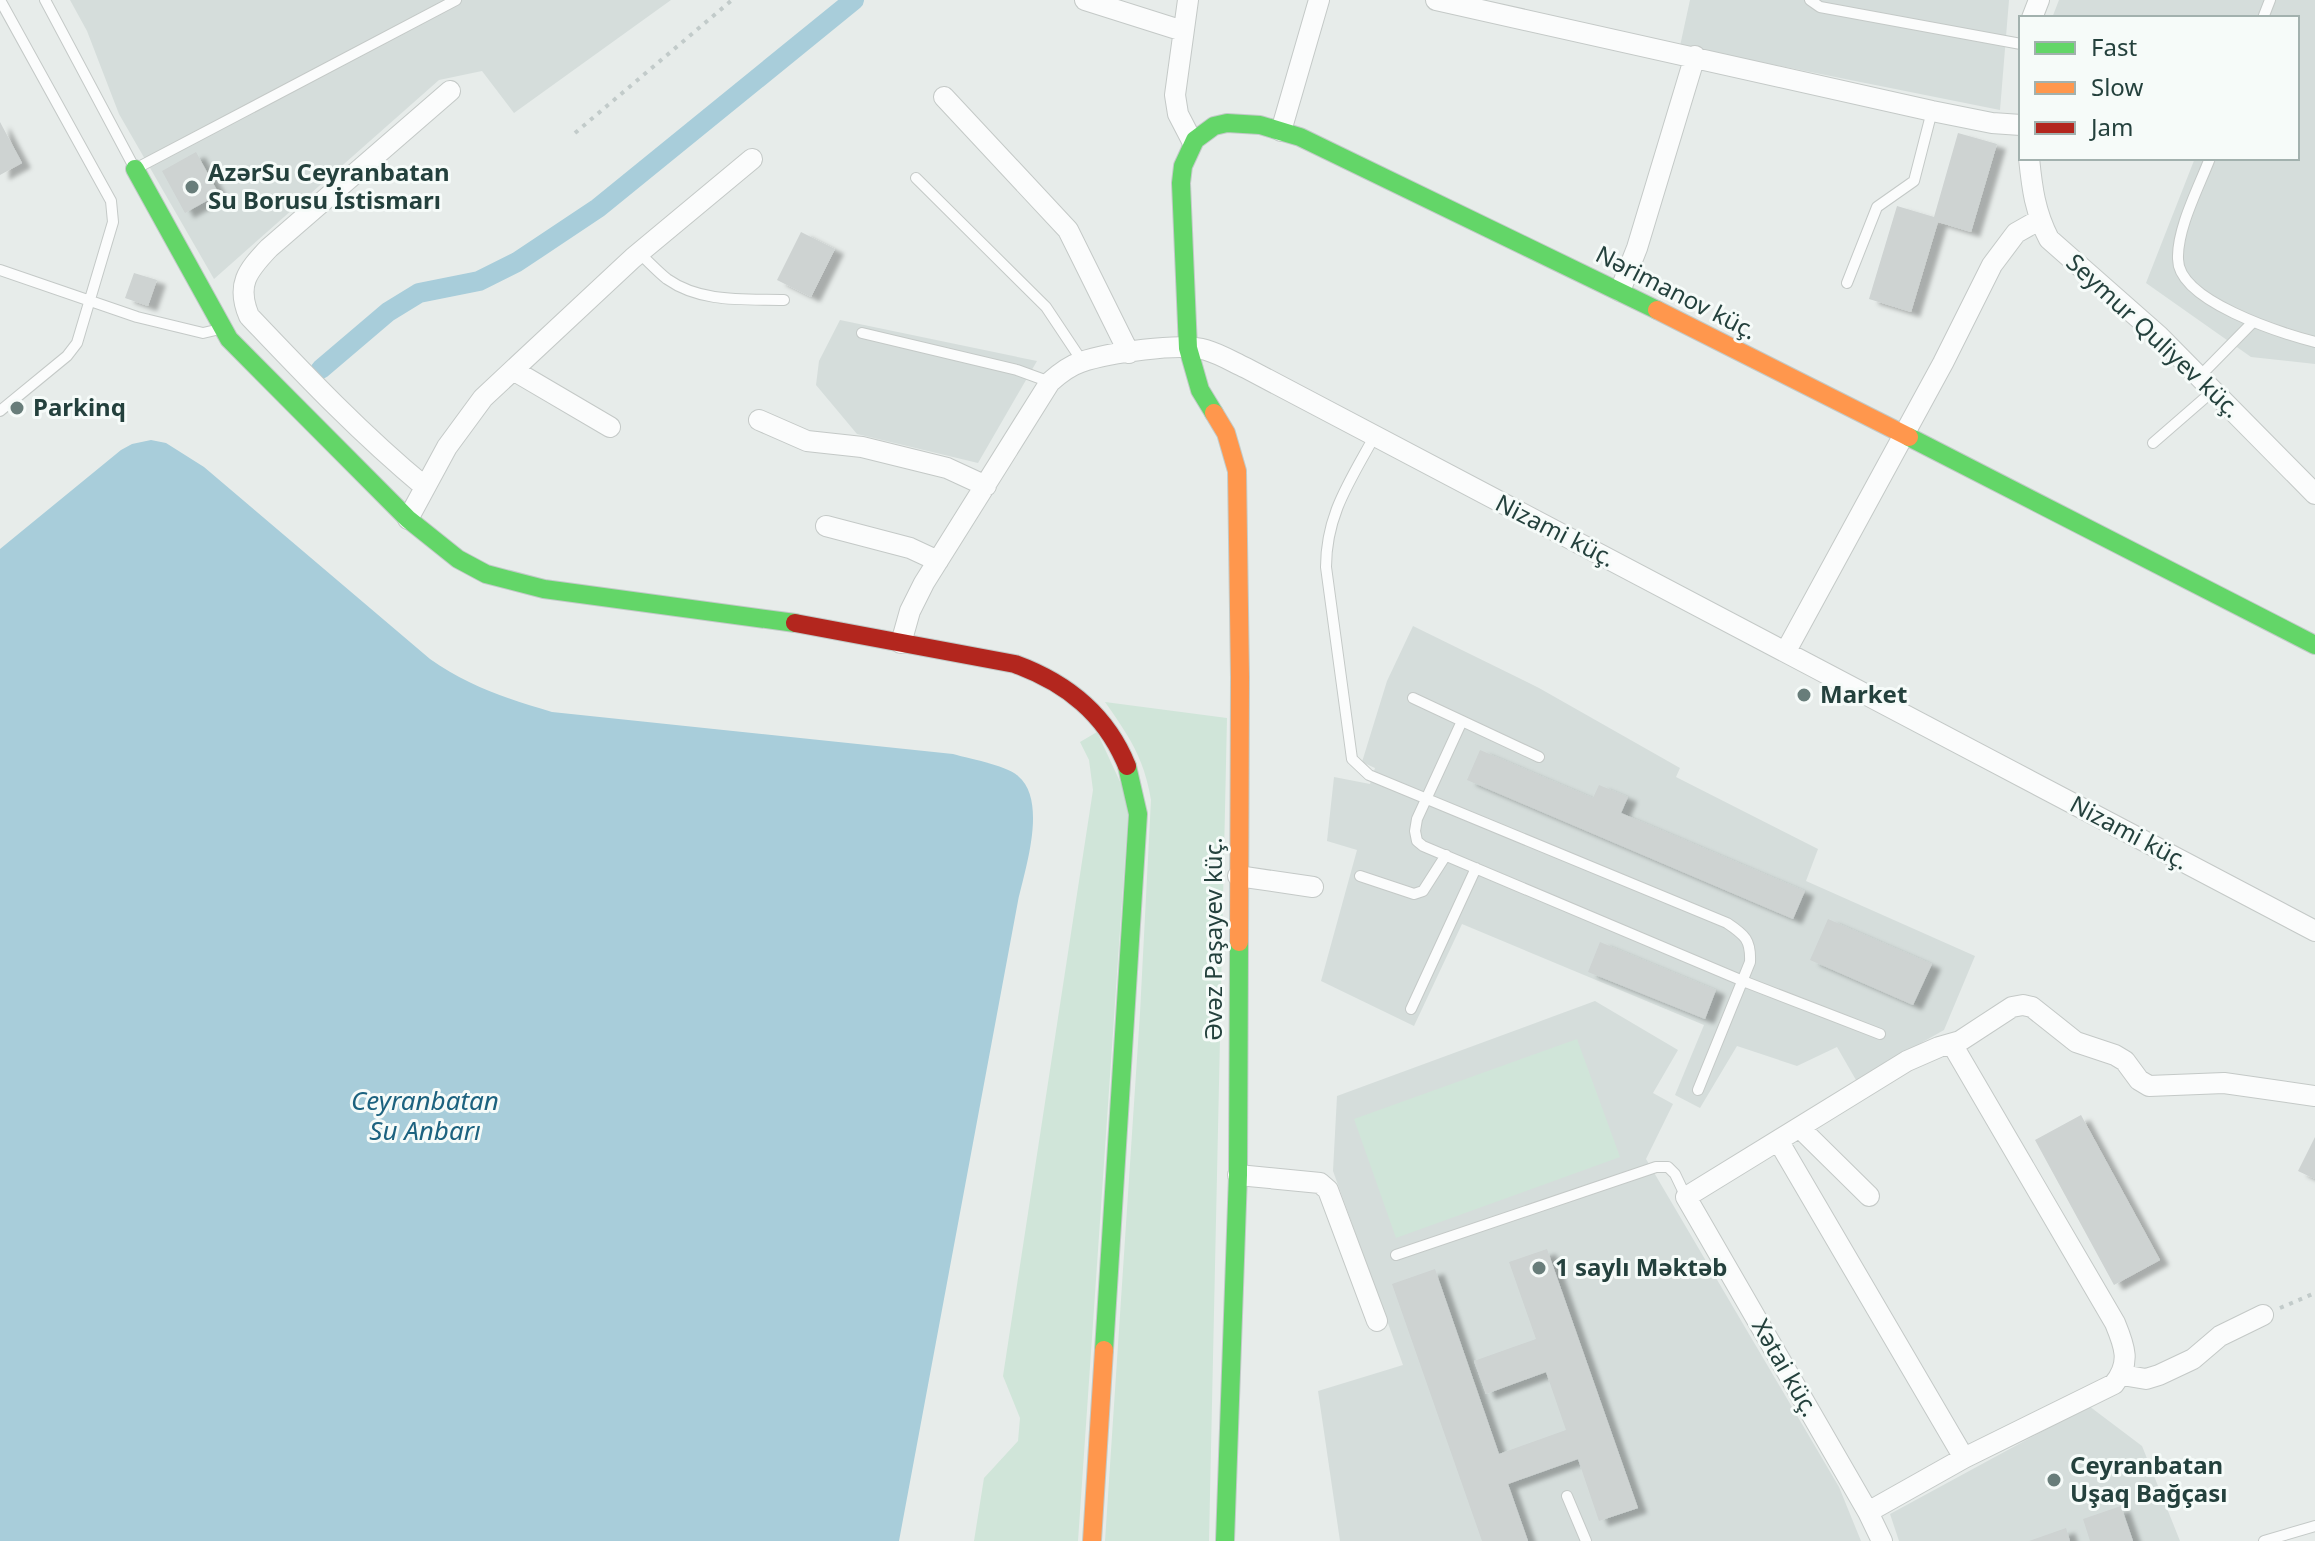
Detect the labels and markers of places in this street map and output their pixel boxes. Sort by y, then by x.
place label: AzərSu Ceyranbatan Su Borusu İstismarı [208,155,450,216]
marker: AzərSu Ceyranbatan Su Borusu İstismarı [183,178,201,196]
place label: Parkinq [33,390,126,423]
marker: Parkinq [8,399,26,417]
place label: Market [1820,677,1907,710]
marker: Market [1795,686,1813,704]
place label: 1 saylı Məktəb [1555,1250,1727,1283]
marker: 1 saylı Məktəb [1530,1259,1548,1277]
place label: Ceyranbatan Uşaq Bağçası [2070,1448,2227,1509]
marker: Ceyranbatan Uşaq Bağçası [2045,1471,2063,1489]

